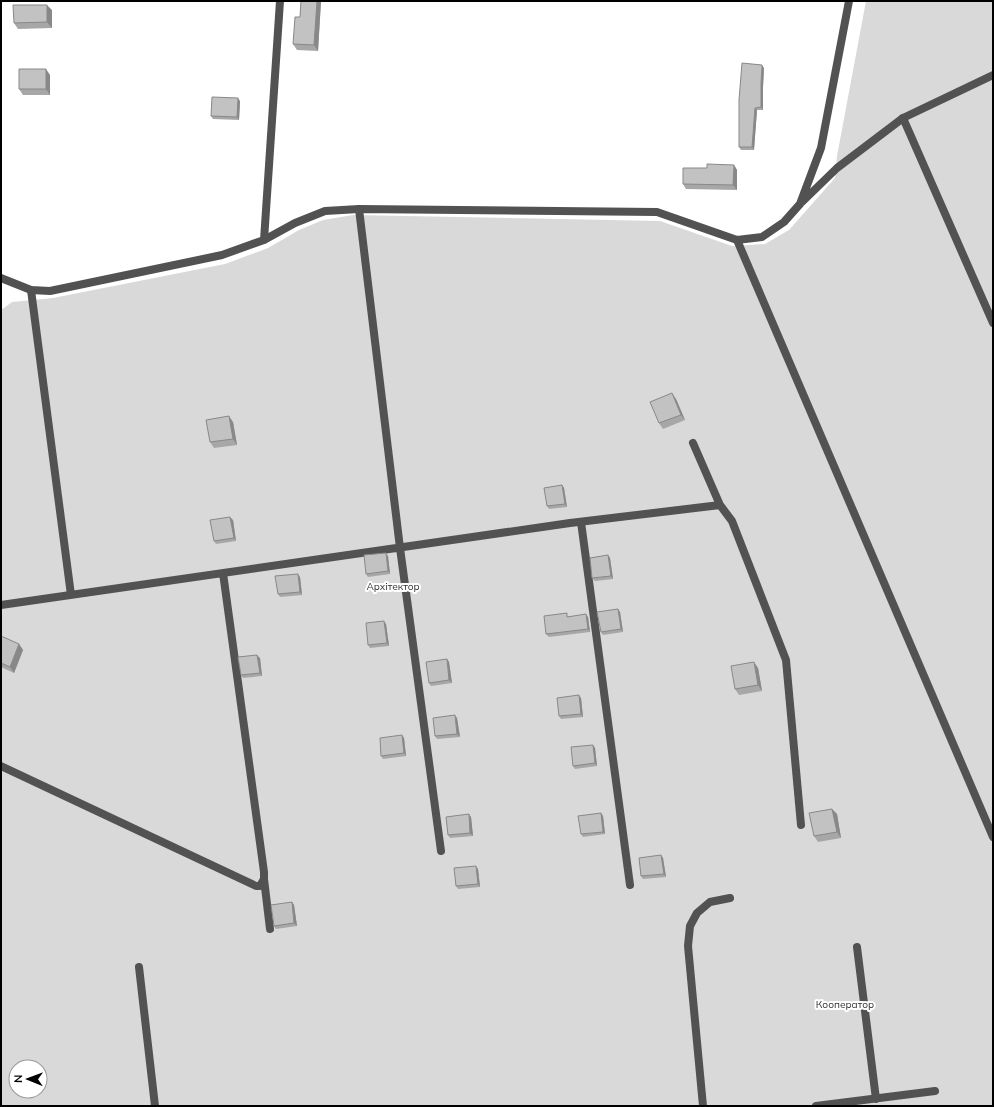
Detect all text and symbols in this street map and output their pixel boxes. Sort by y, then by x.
park label: Архітектор [366,580,420,593]
park label: Кооператор [816,998,874,1011]
north arrow [8,1059,48,1099]
text: N [11,1075,25,1083]

